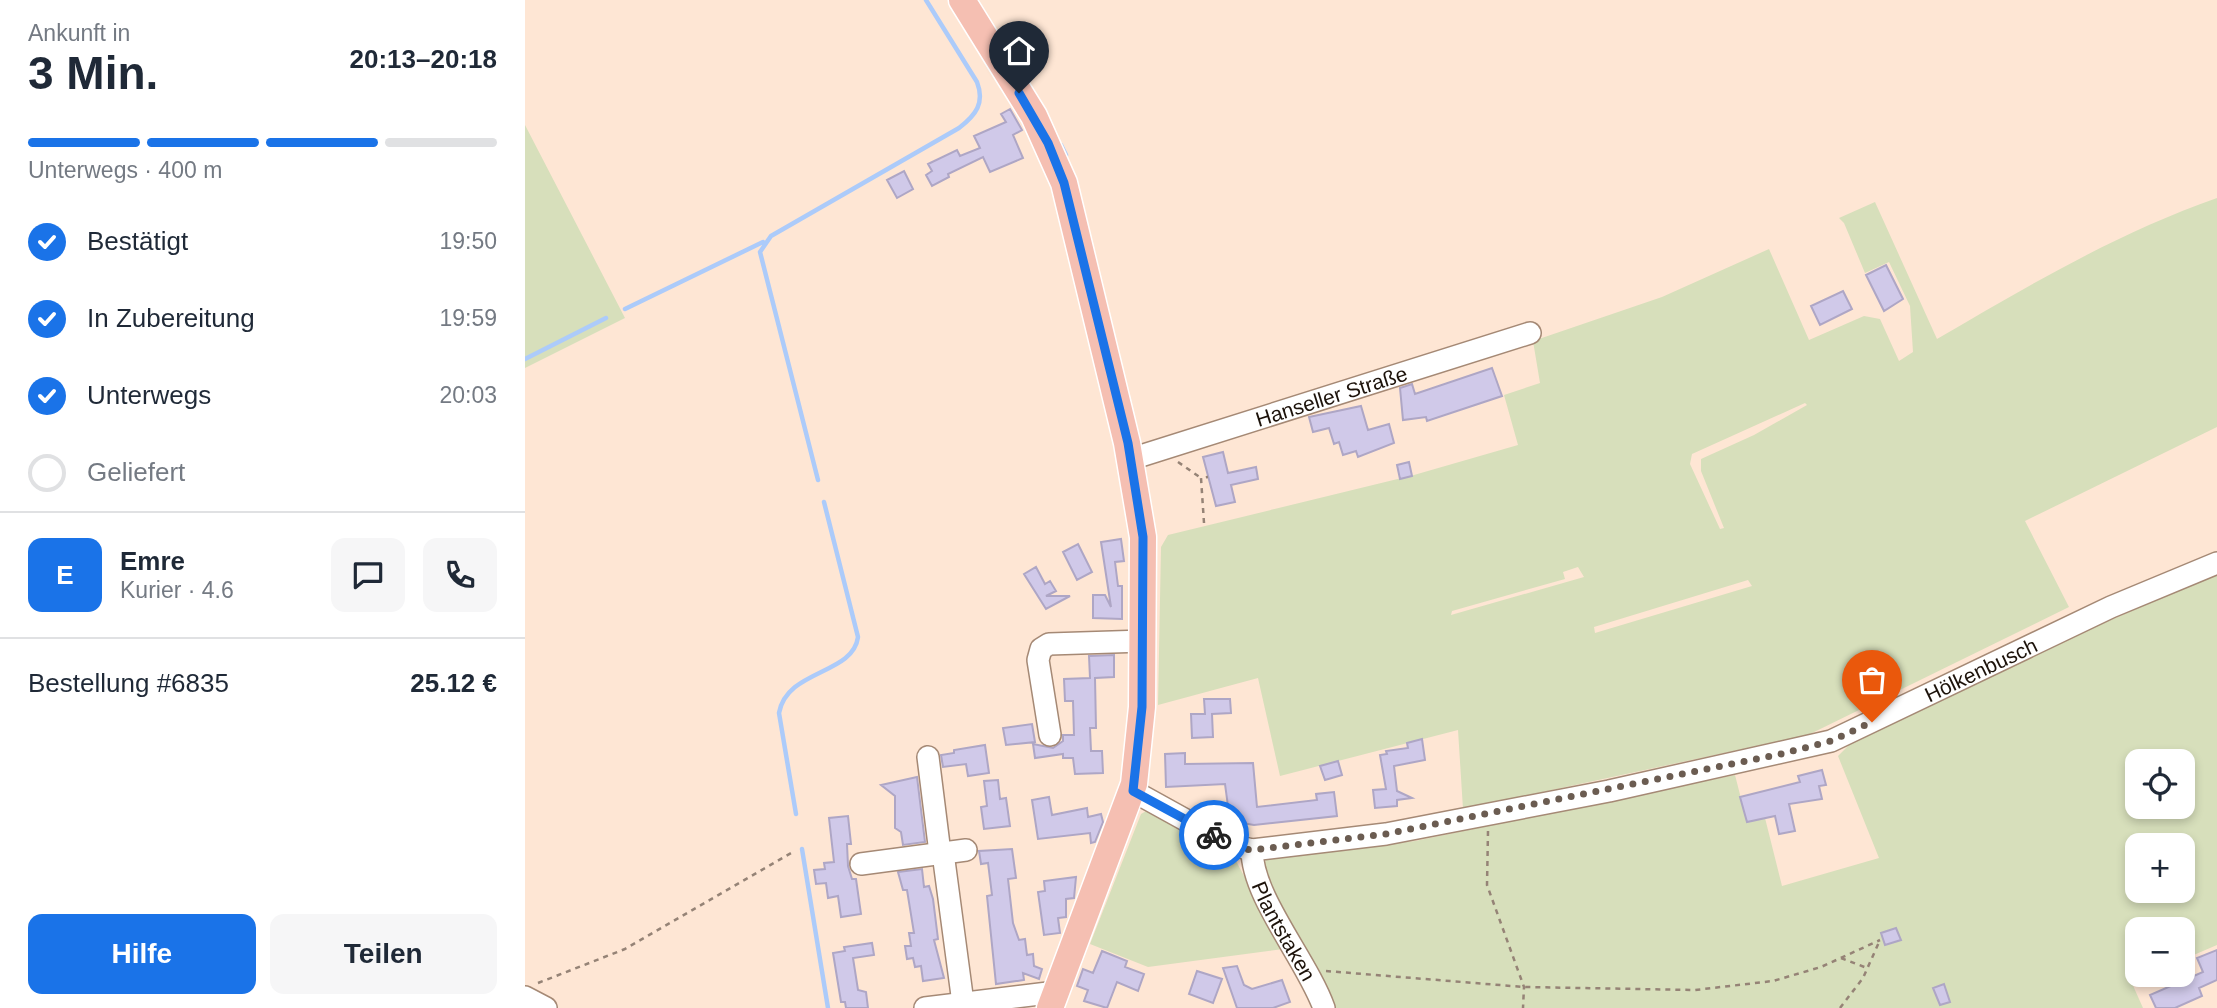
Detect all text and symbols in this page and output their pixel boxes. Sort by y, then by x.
text: Ankunft in [28,20,130,46]
pin [989,21,1049,93]
icon: home [1000,32,1038,70]
text: 20:13–20:18 [350,44,497,74]
text: 3 Min. [28,47,158,99]
text: Unterwegs · 400 m [28,157,222,183]
icon: check [28,223,66,261]
text: Bestätigt [87,226,188,256]
text: 19:50 [439,228,497,254]
icon: check [28,300,66,338]
text: In Zubereitung [87,303,255,333]
text: 19:59 [439,305,497,331]
street label: Hanseller Straße [1253,361,1410,430]
icon: check [28,377,66,415]
text: Unterwegs [87,380,211,410]
text: 20:03 [439,382,497,408]
text: Geliefert [87,457,185,487]
button: chat [331,538,405,612]
button: phone [423,538,497,612]
text: Emre [120,546,185,576]
text: E [56,560,74,590]
text: Kurier · 4.6 [120,577,234,603]
street label: Hölkenbusch [1921,633,2040,706]
pin [1842,650,1902,722]
icon: bag [1853,661,1891,699]
text: Bestellung #6835 [28,668,229,698]
text: 25.12 € [410,668,497,698]
map controls [2125,749,2195,987]
button: locate [2125,749,2195,819]
courier [1179,800,1249,870]
icon: bike [1195,816,1233,854]
button: + [2125,833,2195,903]
street label: Plantstaken [1248,878,1321,985]
button: Hilfe [28,914,256,994]
button: Teilen [270,914,497,994]
button: − [2125,917,2195,987]

